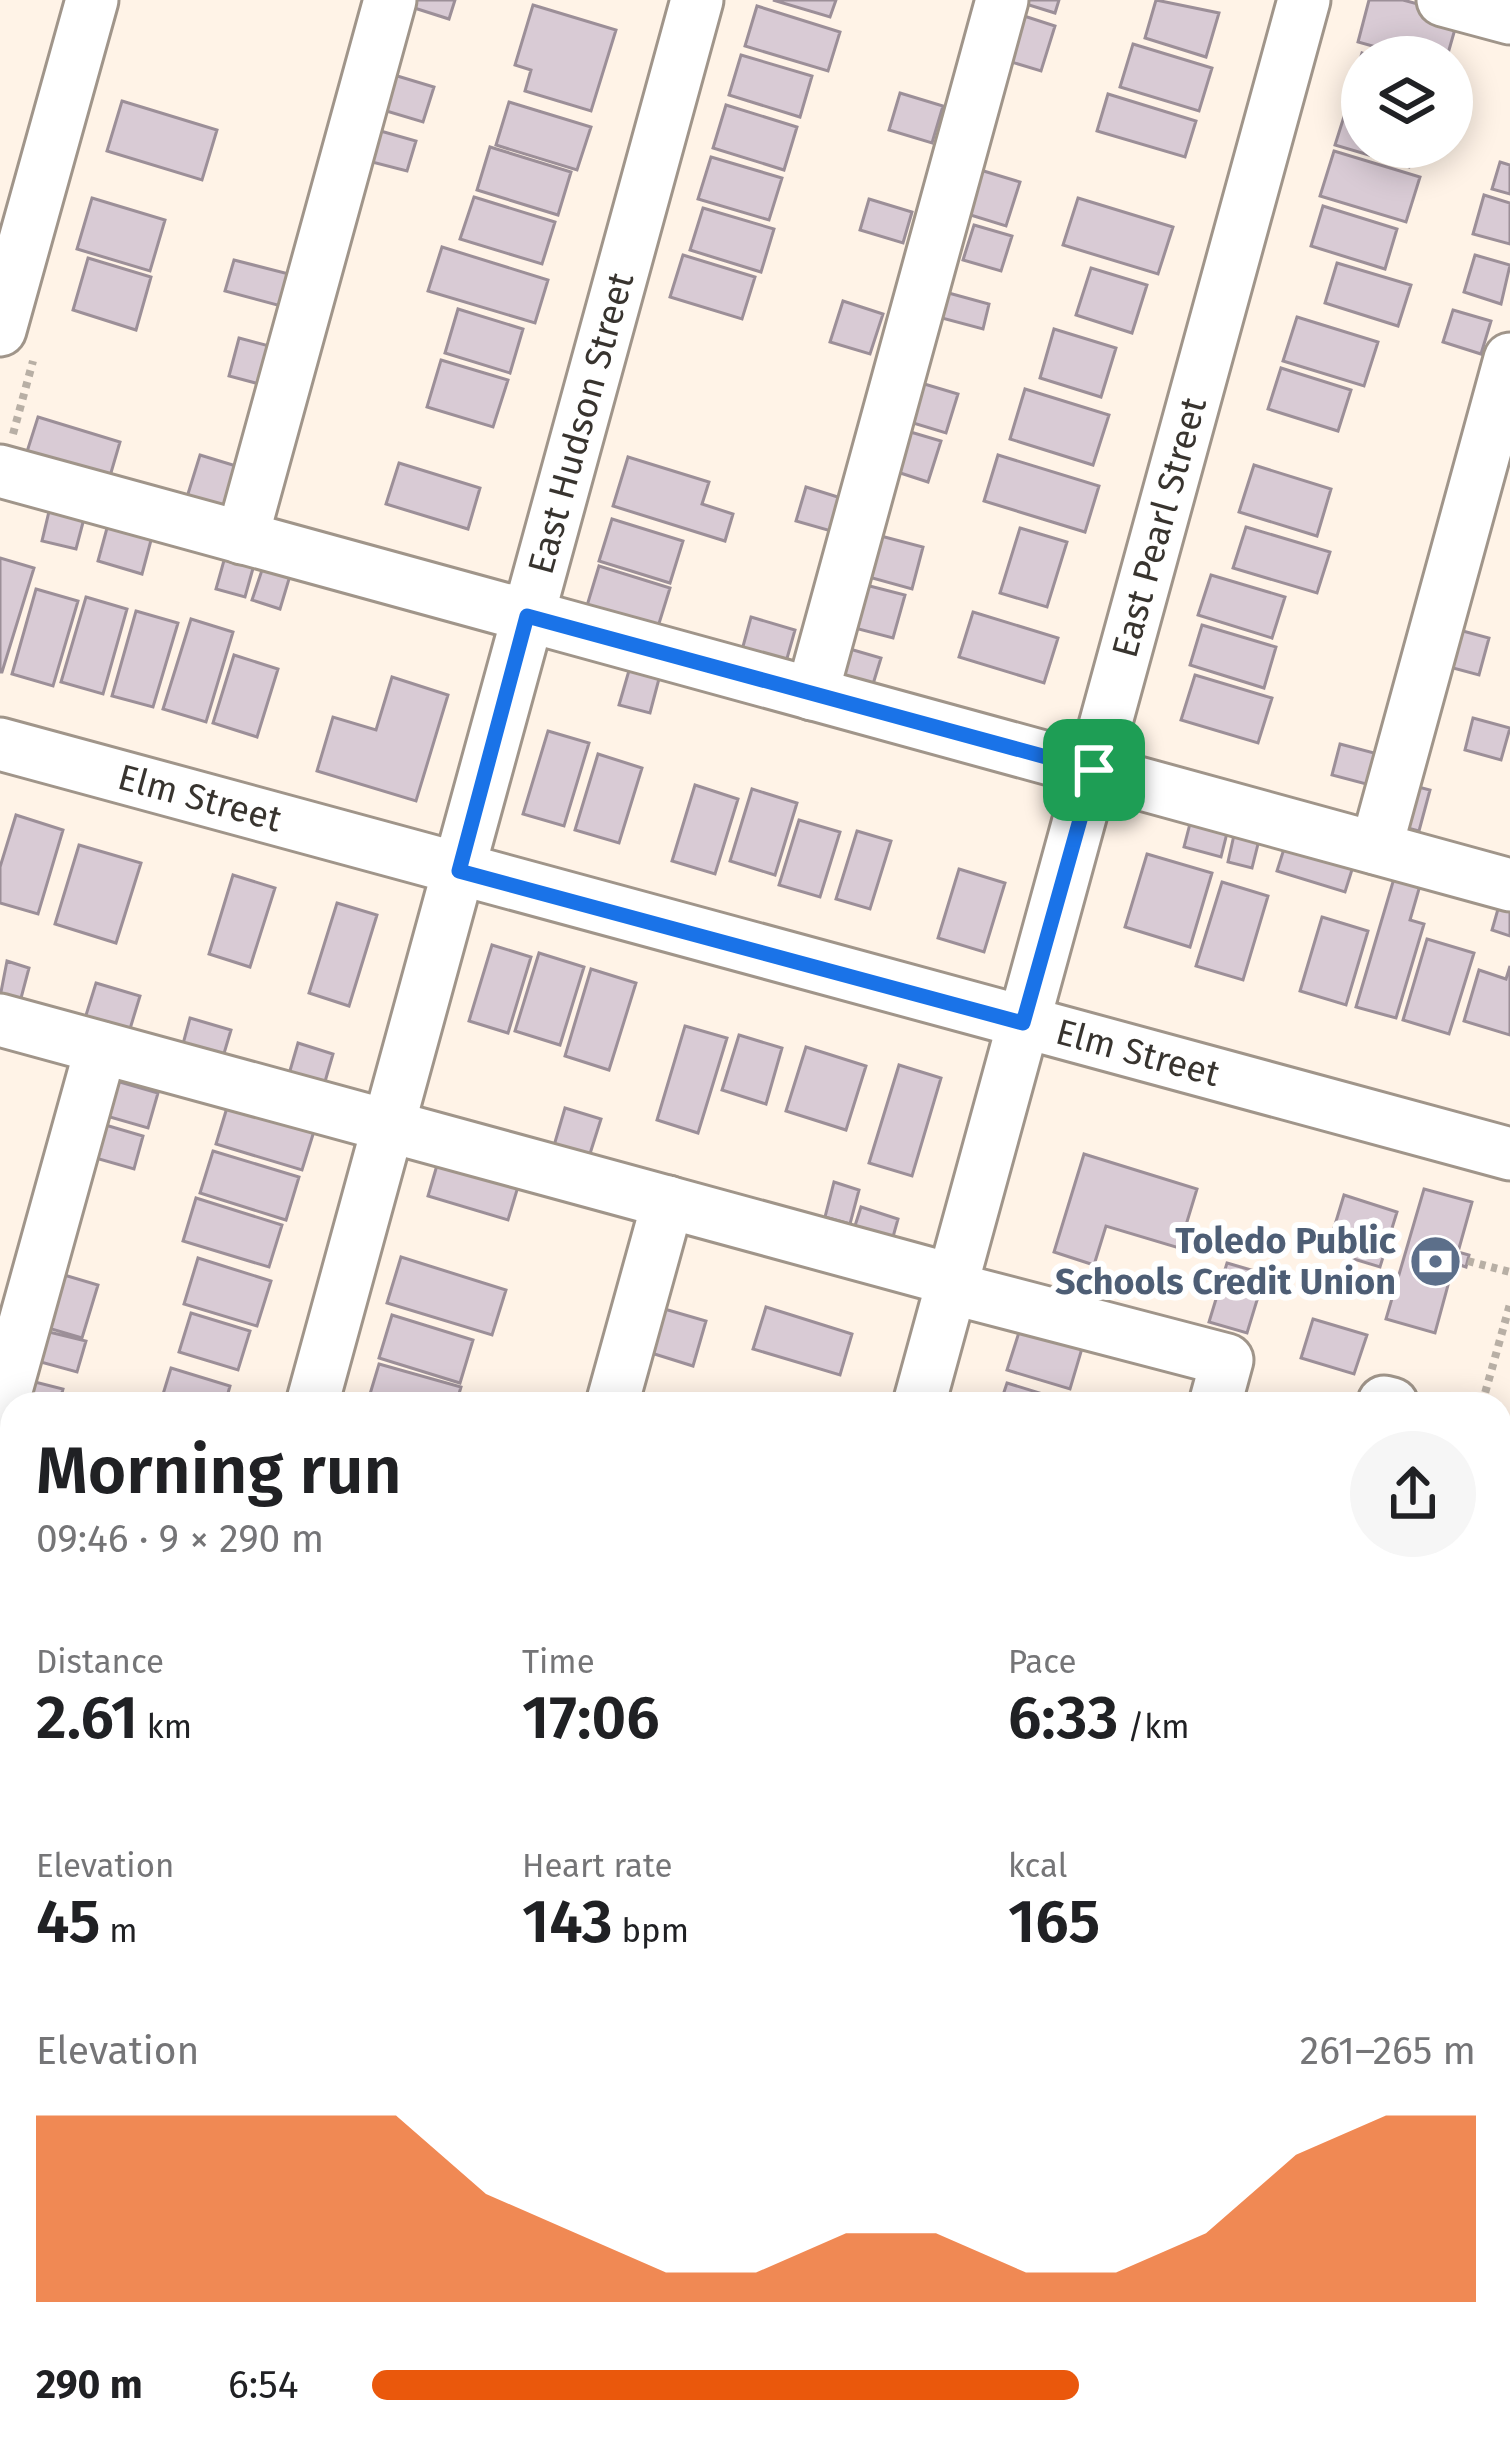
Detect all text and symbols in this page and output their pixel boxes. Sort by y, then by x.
map controls [1341,36,1473,168]
button: layers [1341,36,1473,168]
street label: East Hudson Street [519,268,643,579]
street label: East Pearl Street [1103,392,1216,662]
pin [1043,719,1145,821]
icon: arrive [1061,737,1127,803]
street label: Elm Street [113,755,286,841]
street label: Elm Street [1051,1010,1224,1096]
place label: Toledo Public Schools Credit Union [1055,1219,1397,1304]
bank icon: Toledo Public Schools Credit Union [1407,1234,1463,1290]
text: Morning run [36,1431,402,1510]
button: share [1350,1431,1476,1557]
text: 09:46 · 9 × 290 m [36,1516,324,1562]
text: Distance [36,1642,164,1682]
text: Time [522,1642,595,1682]
text: Pace [1008,1642,1076,1682]
text: 2.61 [36,1682,138,1754]
text: 17:06 [522,1682,660,1754]
text: 6:33 [1008,1682,1118,1754]
text: km [138,1707,192,1747]
text: /km [1118,1707,1190,1747]
text: Elevation [36,1846,174,1886]
text: Heart rate [522,1846,672,1886]
text: kcal [1008,1846,1067,1886]
text: 45 [36,1886,100,1958]
text: 143 [522,1886,613,1958]
text: 165 [1008,1886,1100,1958]
text: m [100,1911,137,1951]
text: bpm [613,1911,689,1951]
text: Elevation [36,2028,199,2074]
text: 261–265 m [1300,2028,1476,2074]
text: 290 m [36,2362,143,2408]
text: 6:54 [228,2362,299,2408]

